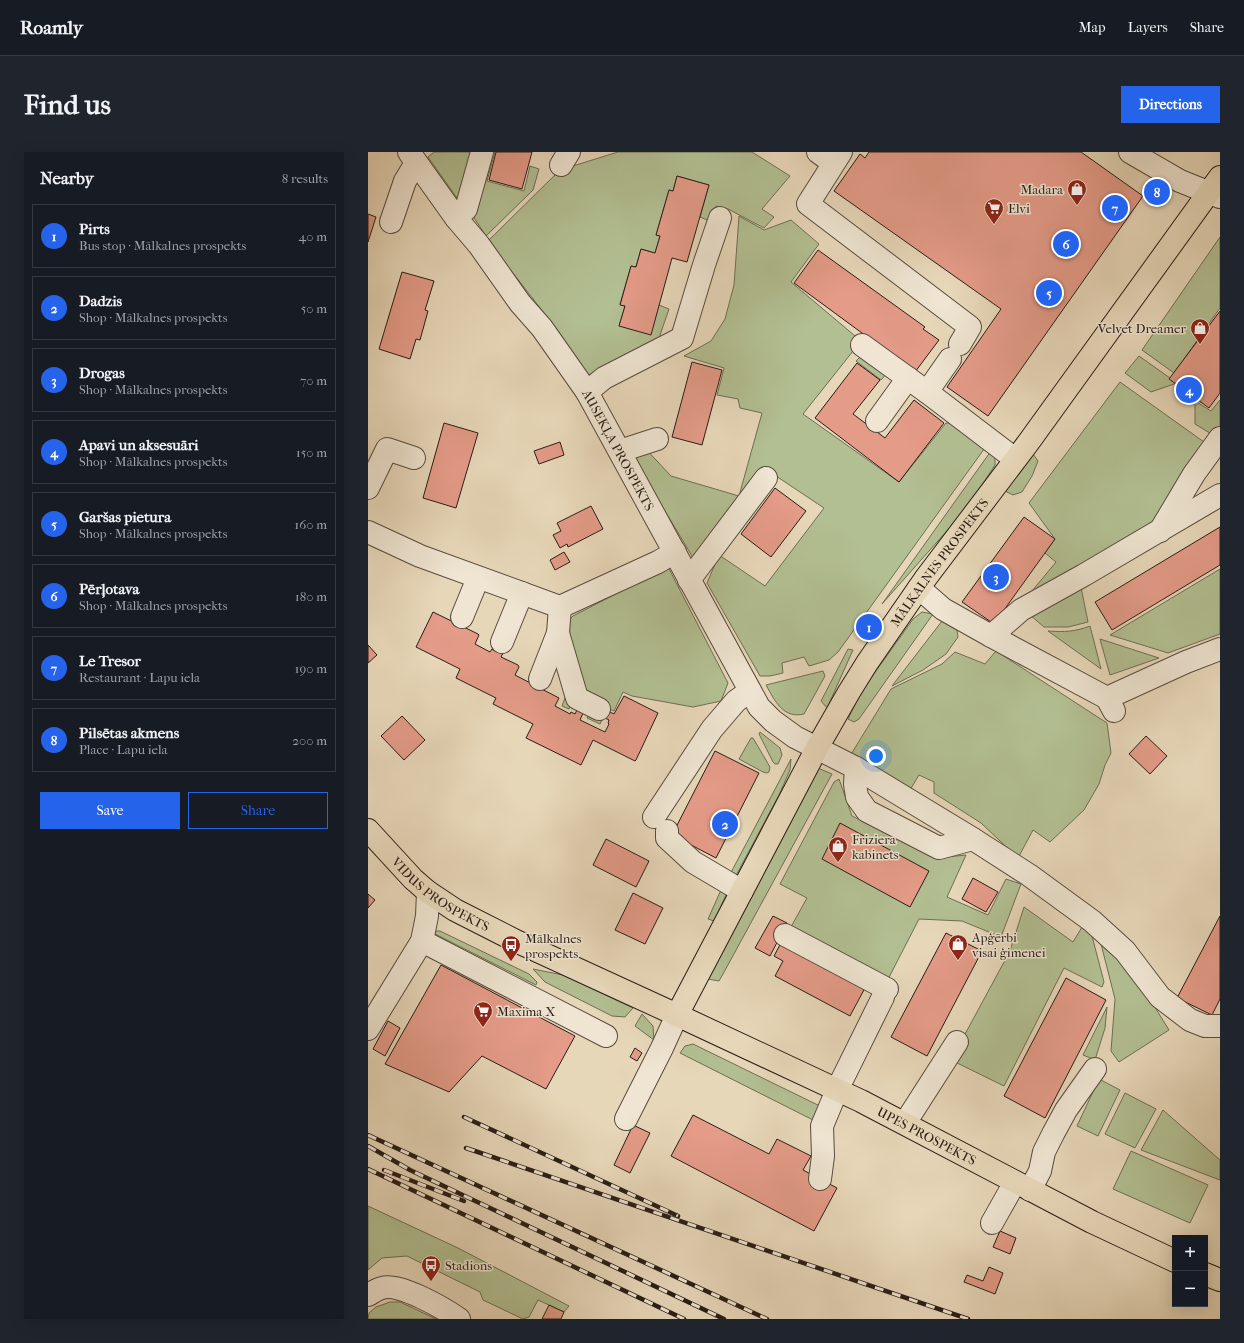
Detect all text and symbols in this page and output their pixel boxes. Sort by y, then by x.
text: Roamly [20,17,83,39]
text: Map [1079,19,1106,36]
text: Layers [1128,19,1168,36]
text: Share [1190,19,1224,36]
button: Directions [1121,86,1220,123]
text: Find us [24,88,111,121]
text: Nearby [40,168,94,188]
text: 8 results [282,171,328,186]
pin: 8 [1144,177,1170,207]
shop icon: Madara [1066,178,1088,206]
place label: Madara [1020,182,1064,197]
pin: 7 [1102,193,1128,223]
supermarket icon: Elvi [983,197,1005,225]
place label: Elvi [1008,201,1030,216]
text: Pirts [79,220,110,238]
text: 1 [52,229,56,244]
text: 40 m [299,229,327,244]
pin: 6 [1053,229,1079,259]
text: Bus stop · Mālkalnes prospekts [79,238,246,253]
pin: 5 [1036,278,1062,308]
text: Dadzis [79,292,122,310]
text: 2 [51,301,57,316]
text: 50 m [301,301,327,316]
text: Shop · Mālkalnes prospekts [79,310,227,325]
shop icon: Velvet Dreamer [1189,317,1211,345]
place label: Velvet Dreamer [1097,321,1186,336]
text: Drogas [79,364,125,382]
text: 3 [51,373,57,388]
text: 70 m [300,373,327,388]
pin: 4 [1176,375,1202,405]
text: Shop · Mālkalnes prospekts [79,382,227,397]
street label: AUSEKĻA PROSPEKTS [579,386,657,514]
text: Apavi un aksesuāri [79,436,198,454]
text: 4 [50,445,58,460]
text: 150 m [296,445,327,460]
text: Shop · Mālkalnes prospekts [79,454,227,469]
street label: MĀLKALNES PROSPEKTS [887,495,992,630]
text: Garšas pietura [79,508,171,526]
text: 5 [51,517,57,532]
text: 160 m [295,517,327,532]
text: Shop · Mālkalnes prospekts [79,526,227,541]
pin: 3 [983,562,1009,592]
text: Pērļotava [79,580,139,598]
text: 6 [50,589,58,604]
text: 180 m [295,589,327,604]
text: Shop · Mālkalnes prospekts [79,598,227,613]
pin: 1 [856,612,882,642]
text: Le Tresor [79,652,141,670]
text: 7 [51,661,57,676]
text: 190 m [295,661,327,676]
text: Restaurant · Lapu iela [79,670,200,685]
text: Pilsētas akmens [79,724,179,742]
text: 8 [51,733,57,748]
text: 200 m [292,733,327,748]
text: Place · Lapu iela [79,742,168,757]
your location [866,746,886,766]
button: Save [40,792,180,829]
button: Share [188,792,328,829]
pin: 2 [712,809,738,839]
place label: Friziera kabinets [852,832,899,862]
shop icon: Friziera kabinets [827,835,849,863]
street label: VIDUS PROSPEKTS [388,854,492,934]
place label: Apģērbi visai ģimenei [971,930,1046,960]
place label: Mālkalnes prospekts [524,931,582,961]
shop icon: Apģērbi visai ģimenei [947,933,969,961]
bus stop icon: Mālkalnes prospekts [500,934,522,962]
supermarket icon: Maxima X [472,1000,494,1028]
place label: Maxima X [497,1004,555,1019]
street label: UPES PROSPEKTS [875,1104,979,1168]
map controls [1172,1235,1208,1307]
button: + [1172,1235,1208,1271]
bus stop icon: Stadions [420,1254,442,1282]
place label: Stadions [445,1258,492,1273]
button: − [1172,1271,1208,1307]

